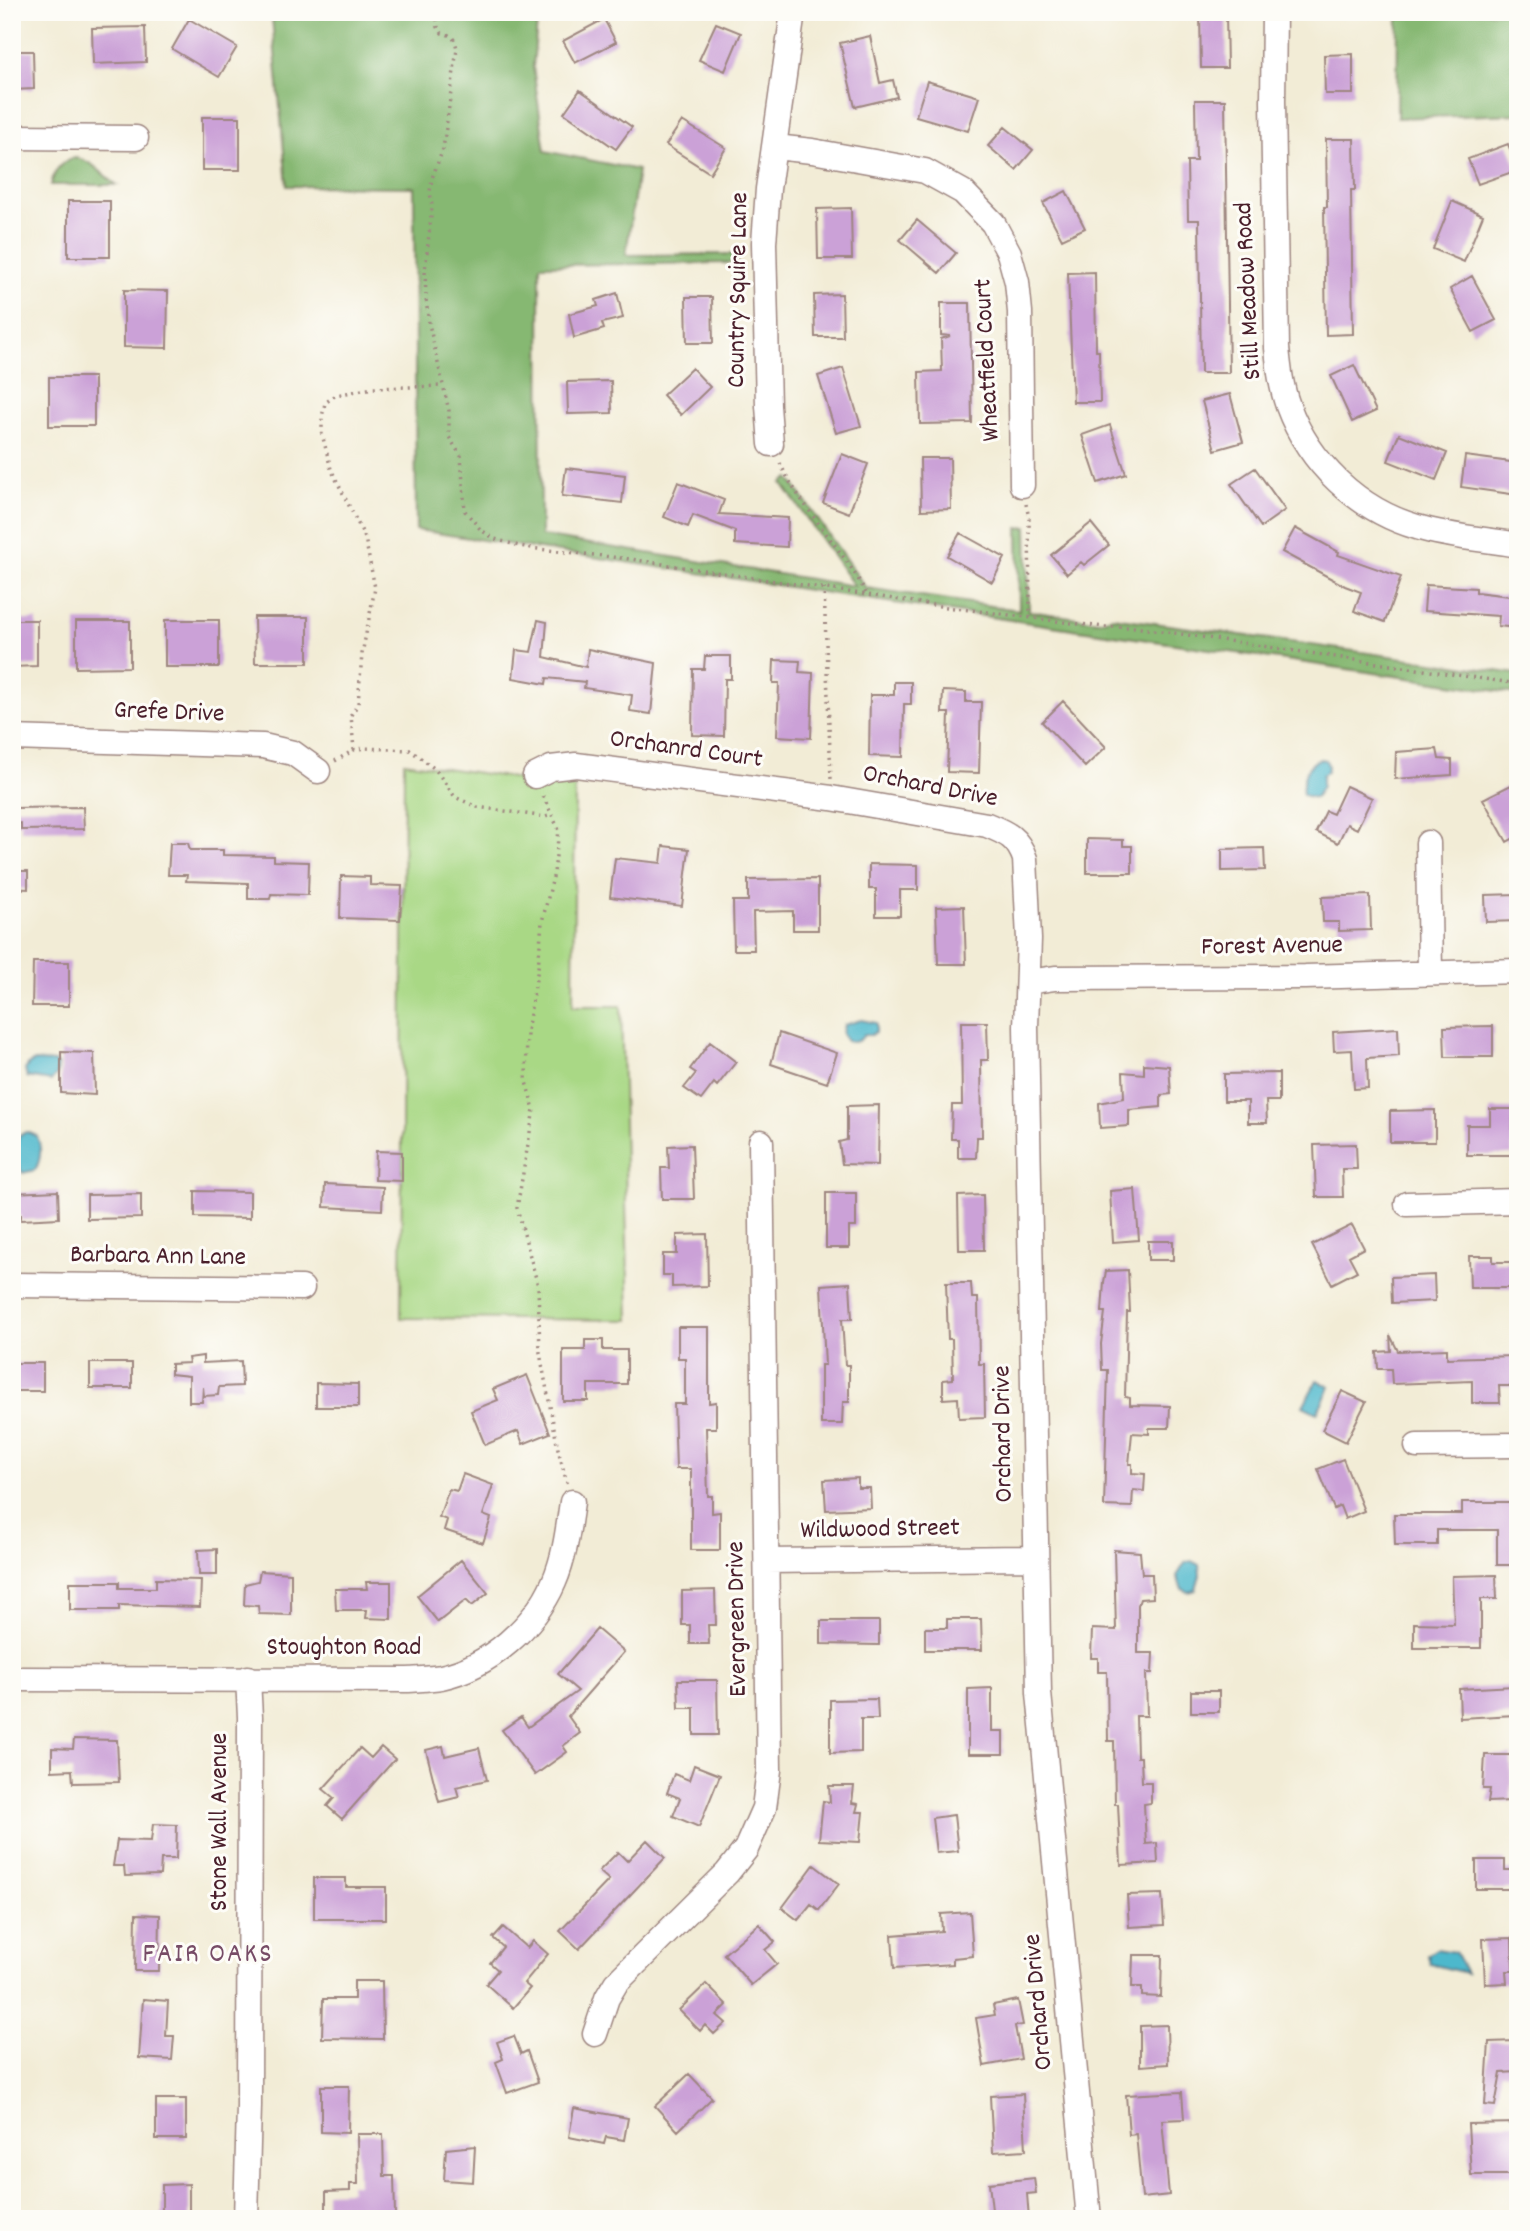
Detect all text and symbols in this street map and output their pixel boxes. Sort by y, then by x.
street label: Country Squire Lane [719,192,759,388]
street label: Still Meadow Road [1226,201,1272,381]
street label: Wheatfield Court [965,277,1011,442]
street label: Grefe Drive [113,693,225,733]
street label: Orchanrd Court [607,721,765,779]
street label: Orchard Drive [859,756,1001,818]
street label: Forest Avenue [1201,927,1343,967]
street label: Barbara Ann Lane [70,1237,246,1277]
street label: Orchard Drive [984,1365,1024,1503]
street label: Wildwood Street [800,1510,960,1550]
street label: Evergreen Drive [718,1541,758,1697]
street label: Stoughton Road [267,1630,421,1667]
street label: Stone Wall Avenue [202,1733,239,1911]
street label: Orchard Drive [1015,1932,1063,2072]
district label: FAIR OAKS [142,1936,274,1976]

